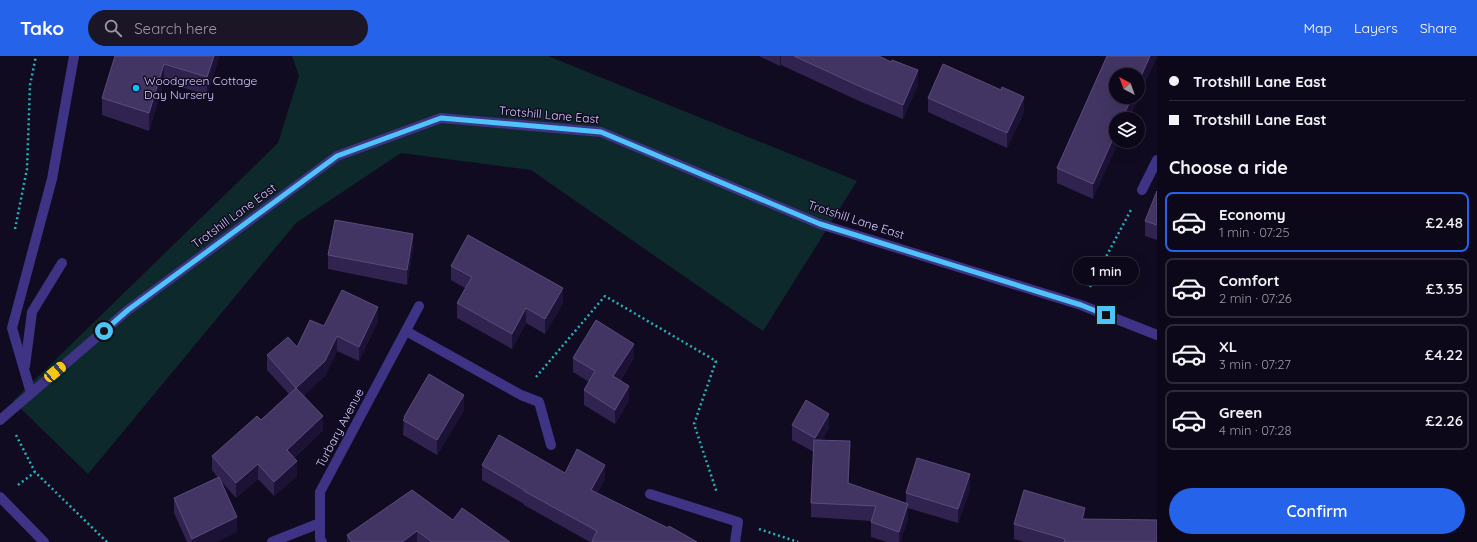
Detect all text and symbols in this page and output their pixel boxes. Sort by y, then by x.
search box [88,10,368,46]
text: Tako [20,16,64,40]
icon: search [102,17,124,39]
text: Search here [134,19,217,38]
text: Map [1303,19,1332,37]
text: Layers [1354,19,1398,37]
text: Share [1420,19,1457,37]
north arrow [1109,68,1145,104]
map controls [1109,68,1145,148]
text: Trotshill Lane East [1193,72,1327,91]
place label: Woodgreen Cottage Day Nursery [144,73,258,102]
marker: Woodgreen Cottage Day Nursery [131,83,141,93]
street label: Trotshill Lane East [498,103,600,126]
text: Trotshill Lane East [1193,110,1327,129]
button: layers [1109,112,1145,148]
text: Choose a ride [1169,156,1288,179]
street label: Trotshill Lane East [189,180,279,251]
street label: Trotshill Lane East [806,197,906,242]
icon: car [1171,204,1207,240]
text: Economy [1219,205,1286,224]
text: £2.48 [1426,213,1463,232]
text: 1 min · 07:25 [1219,224,1290,240]
callout: 1 min [1073,257,1139,285]
text: 1 min [1090,263,1122,279]
icon: car [1171,270,1207,306]
text: Comfort [1219,271,1280,290]
text: £3.35 [1426,279,1463,298]
text: 2 min · 07:26 [1219,290,1292,306]
route end [1097,306,1115,324]
route start [95,322,113,340]
icon: car [1171,336,1207,372]
text: XL [1219,337,1237,356]
text: £4.22 [1425,345,1463,364]
text: 3 min · 07:27 [1219,356,1291,372]
car [42,360,68,384]
street label: Turbary Avenue [312,385,367,470]
icon: car [1171,402,1207,438]
text: Green [1219,403,1262,422]
text: £2.26 [1425,411,1463,430]
text: 4 min · 07:28 [1219,422,1292,438]
button: Confirm [1169,488,1465,534]

